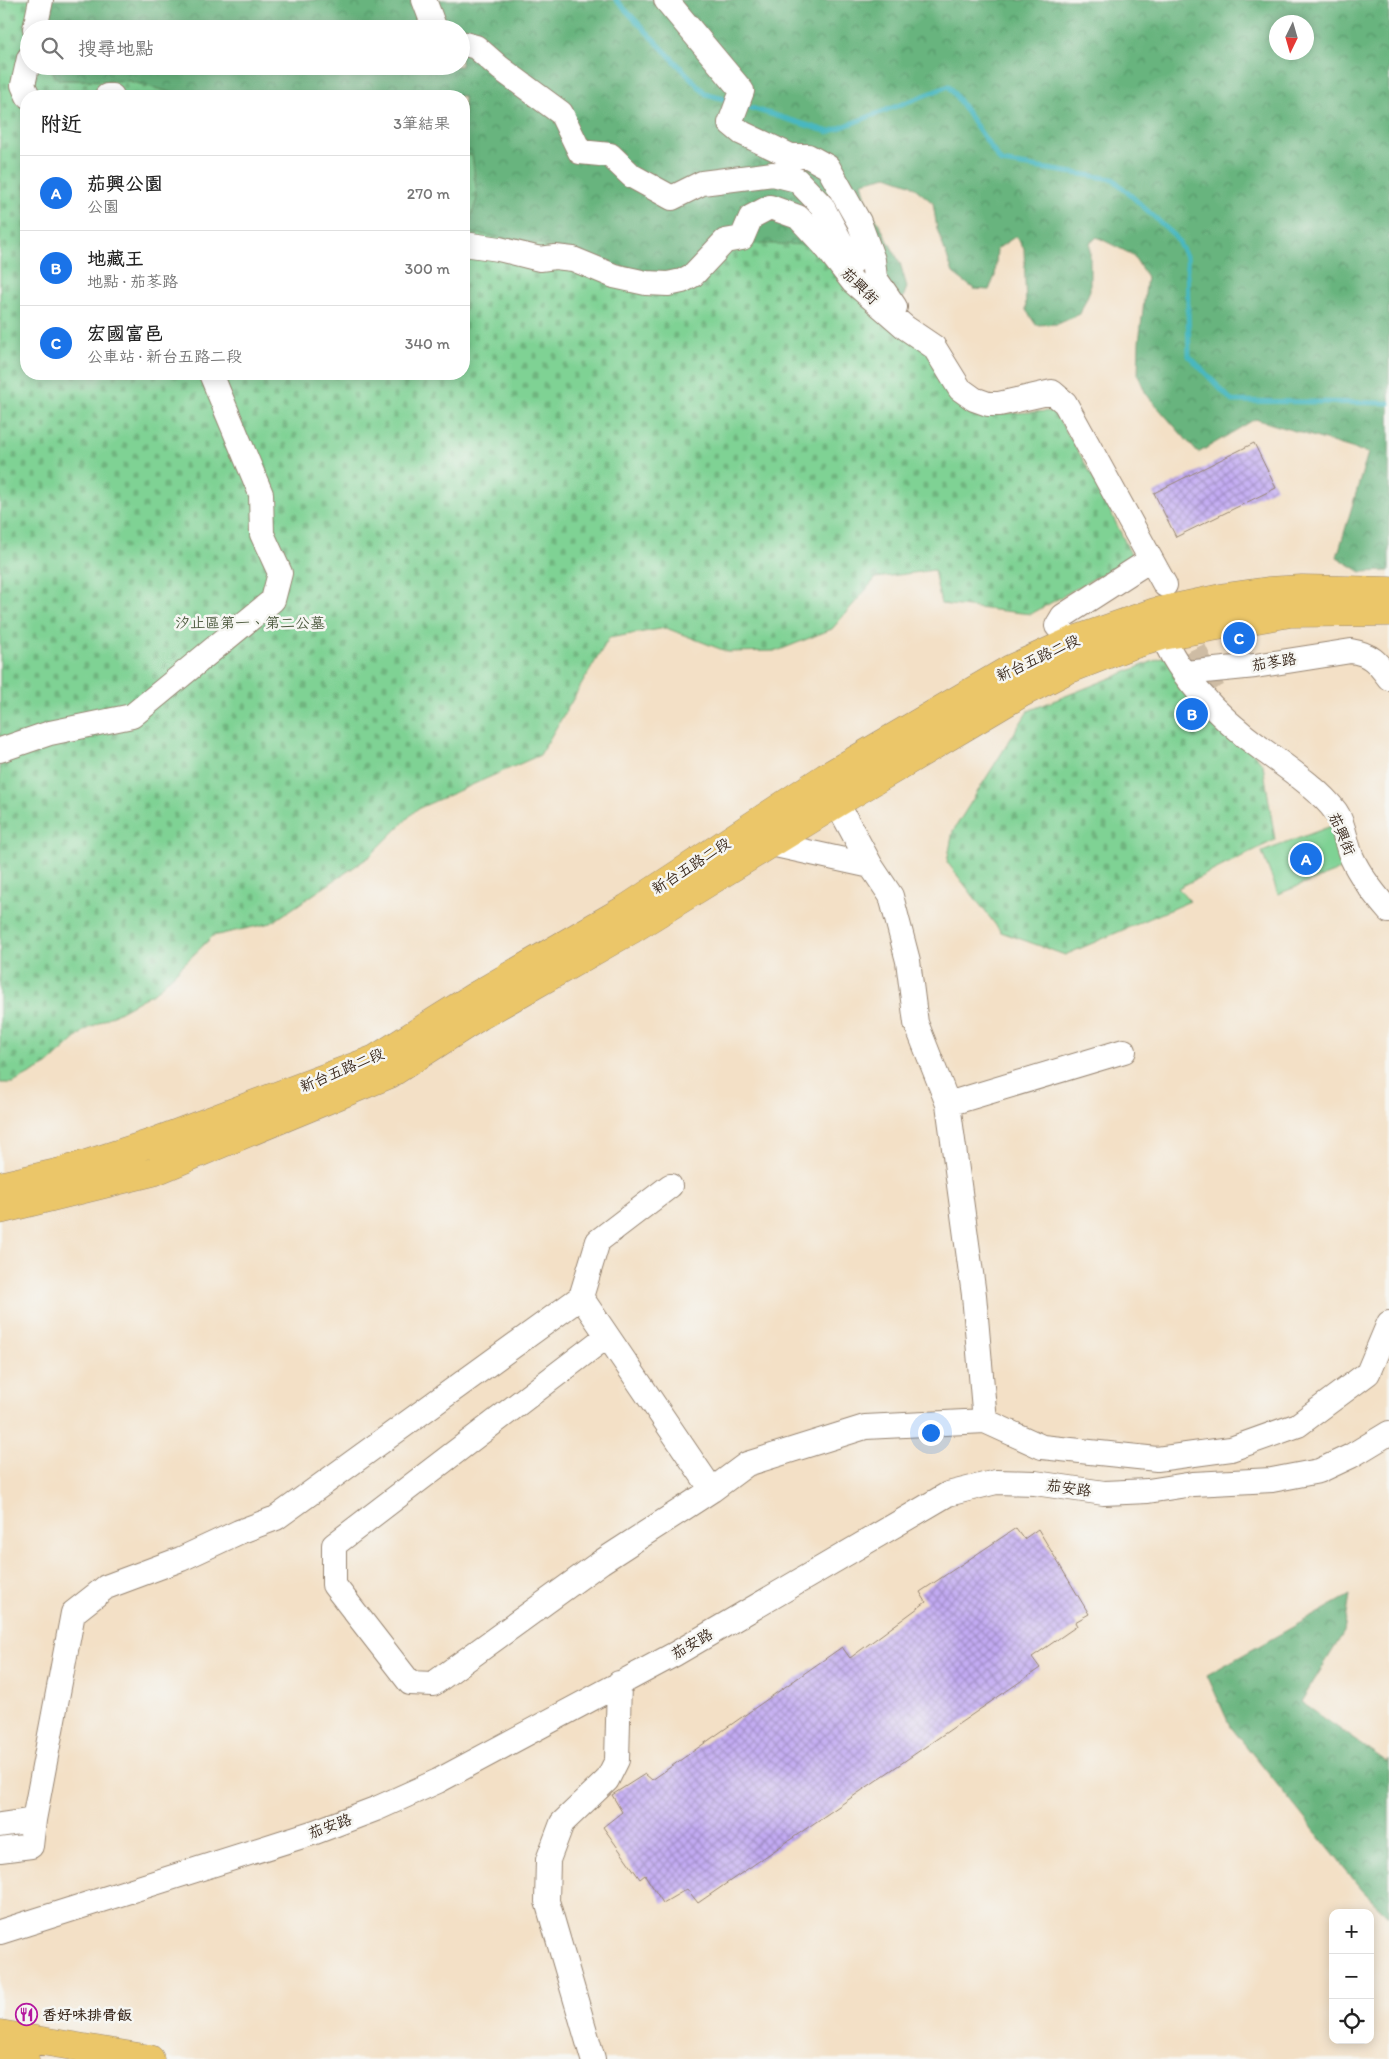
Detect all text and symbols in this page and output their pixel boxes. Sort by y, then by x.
north arrow [1269,15,1314,60]
search box [20,20,470,75]
icon: search [38,34,66,62]
text: 搜尋地點 [78,37,154,60]
text: 附近 [40,111,82,136]
text: 3筆結果 [393,114,450,133]
text: 茄興公園 [87,172,163,195]
text: A [51,184,61,203]
text: 270 m [407,184,450,203]
text: 公園 [87,197,119,216]
text: 地藏王 [87,247,144,270]
text: B [51,259,61,278]
text: 300 m [405,259,450,278]
street label: 茄興街 [838,264,882,308]
text: 地點 · 茄苳路 [87,272,178,291]
text: 宏國富邑 [87,322,163,345]
text: C [51,334,61,353]
text: 340 m [405,334,450,353]
text: 公車站 · 新台五路二段 [87,347,242,366]
park label: 汐止區第一、第二公墓 [175,614,325,632]
pin: C [1223,619,1255,657]
street label: 新台五路二段 [993,631,1083,685]
street label: 茄苳路 [1250,650,1298,674]
pin: B [1176,695,1208,733]
street label: 茄興街 [1325,810,1359,858]
street label: 新台五路二段 [648,834,734,898]
pin: A [1290,840,1322,878]
street label: 新台五路二段 [297,1044,387,1096]
your location [918,1420,944,1446]
street label: 茄安路 [1045,1476,1093,1500]
street label: 茄安路 [668,1625,716,1663]
street label: 茄安路 [306,1810,354,1842]
map controls [1329,1909,1374,2044]
button: + [1329,1909,1374,1954]
button: − [1329,1954,1374,1999]
button: locate [1329,1999,1374,2044]
restaurant icon: 香好味排骨飯 [14,2003,38,2027]
place label: 香好味排骨飯 [42,2006,132,2024]

